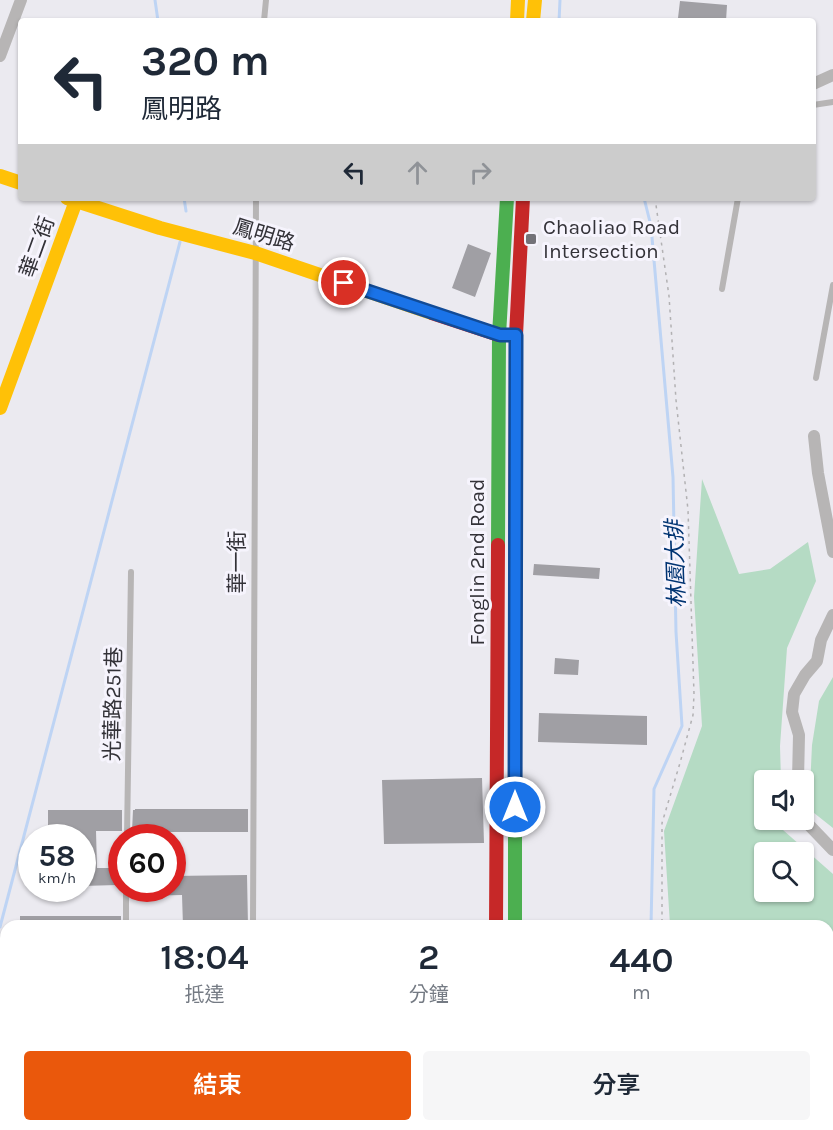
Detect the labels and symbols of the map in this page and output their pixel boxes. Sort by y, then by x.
street label: 華二街 [15,213,59,281]
street label: 鳳明路 [230,214,298,256]
place label: Chaoliao Road Intersection [543,215,680,263]
marker: Chaoliao Road Intersection [524,232,538,246]
pin [318,257,369,308]
street label: Fonglin 2nd Road [465,479,489,645]
water label: 林園大排 [661,517,691,608]
street label: 華一街 [225,531,249,594]
street label: 光華路251巷 [100,646,126,762]
position arrow [483,775,547,839]
speed limit sign: 60 [108,824,186,902]

